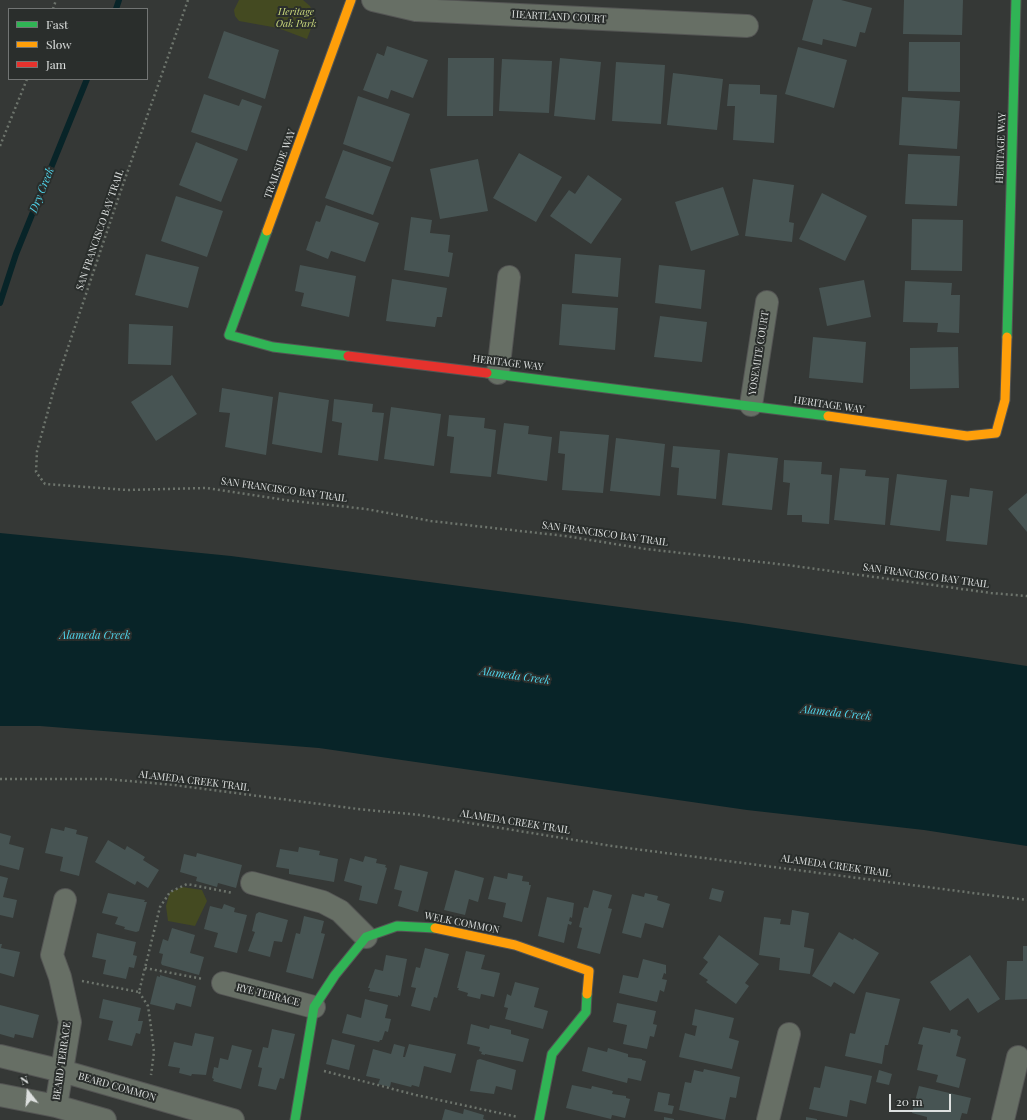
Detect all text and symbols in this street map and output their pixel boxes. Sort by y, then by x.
park label: Heritage Oak Park [276,6,316,30]
legend [8,8,148,80]
street label: HEARTLAND COURT [511,9,607,25]
text: Fast [46,16,68,32]
text: Slow [46,36,72,52]
text: Jam [46,56,66,72]
street label: HERITAGE WAY [994,112,1008,184]
street label: TRAILSIDE WAY [262,128,298,200]
water label: Dry Creek [27,165,57,215]
street label: SAN FRANCISCO BAY TRAIL [74,168,126,292]
street label: YOSEMITE COURT [746,310,772,396]
street label: HERITAGE WAY [472,353,544,373]
street label: HERITAGE WAY [793,394,865,416]
street label: SAN FRANCISCO BAY TRAIL [220,475,348,505]
street label: SAN FRANCISCO BAY TRAIL [541,519,669,549]
street label: SAN FRANCISCO BAY TRAIL [862,561,990,591]
water label: Alameda Creek [60,629,130,643]
water label: Alameda Creek [479,665,551,687]
water label: Alameda Creek [800,703,872,723]
street label: ALAMEDA CREEK TRAIL [138,768,250,794]
street label: ALAMEDA CREEK TRAIL [459,807,571,837]
street label: ALAMEDA CREEK TRAIL [780,852,892,880]
street label: WELK COMMON [424,910,500,936]
street label: RYE TERRACE [235,981,301,1009]
street label: BEARD TERRACE [51,1021,73,1101]
street label: BEARD COMMON [77,1070,157,1104]
north arrow [8,1072,48,1112]
text: N [18,1072,30,1088]
scale bar [891,1086,953,1112]
text: 20 m [896,1093,923,1109]

